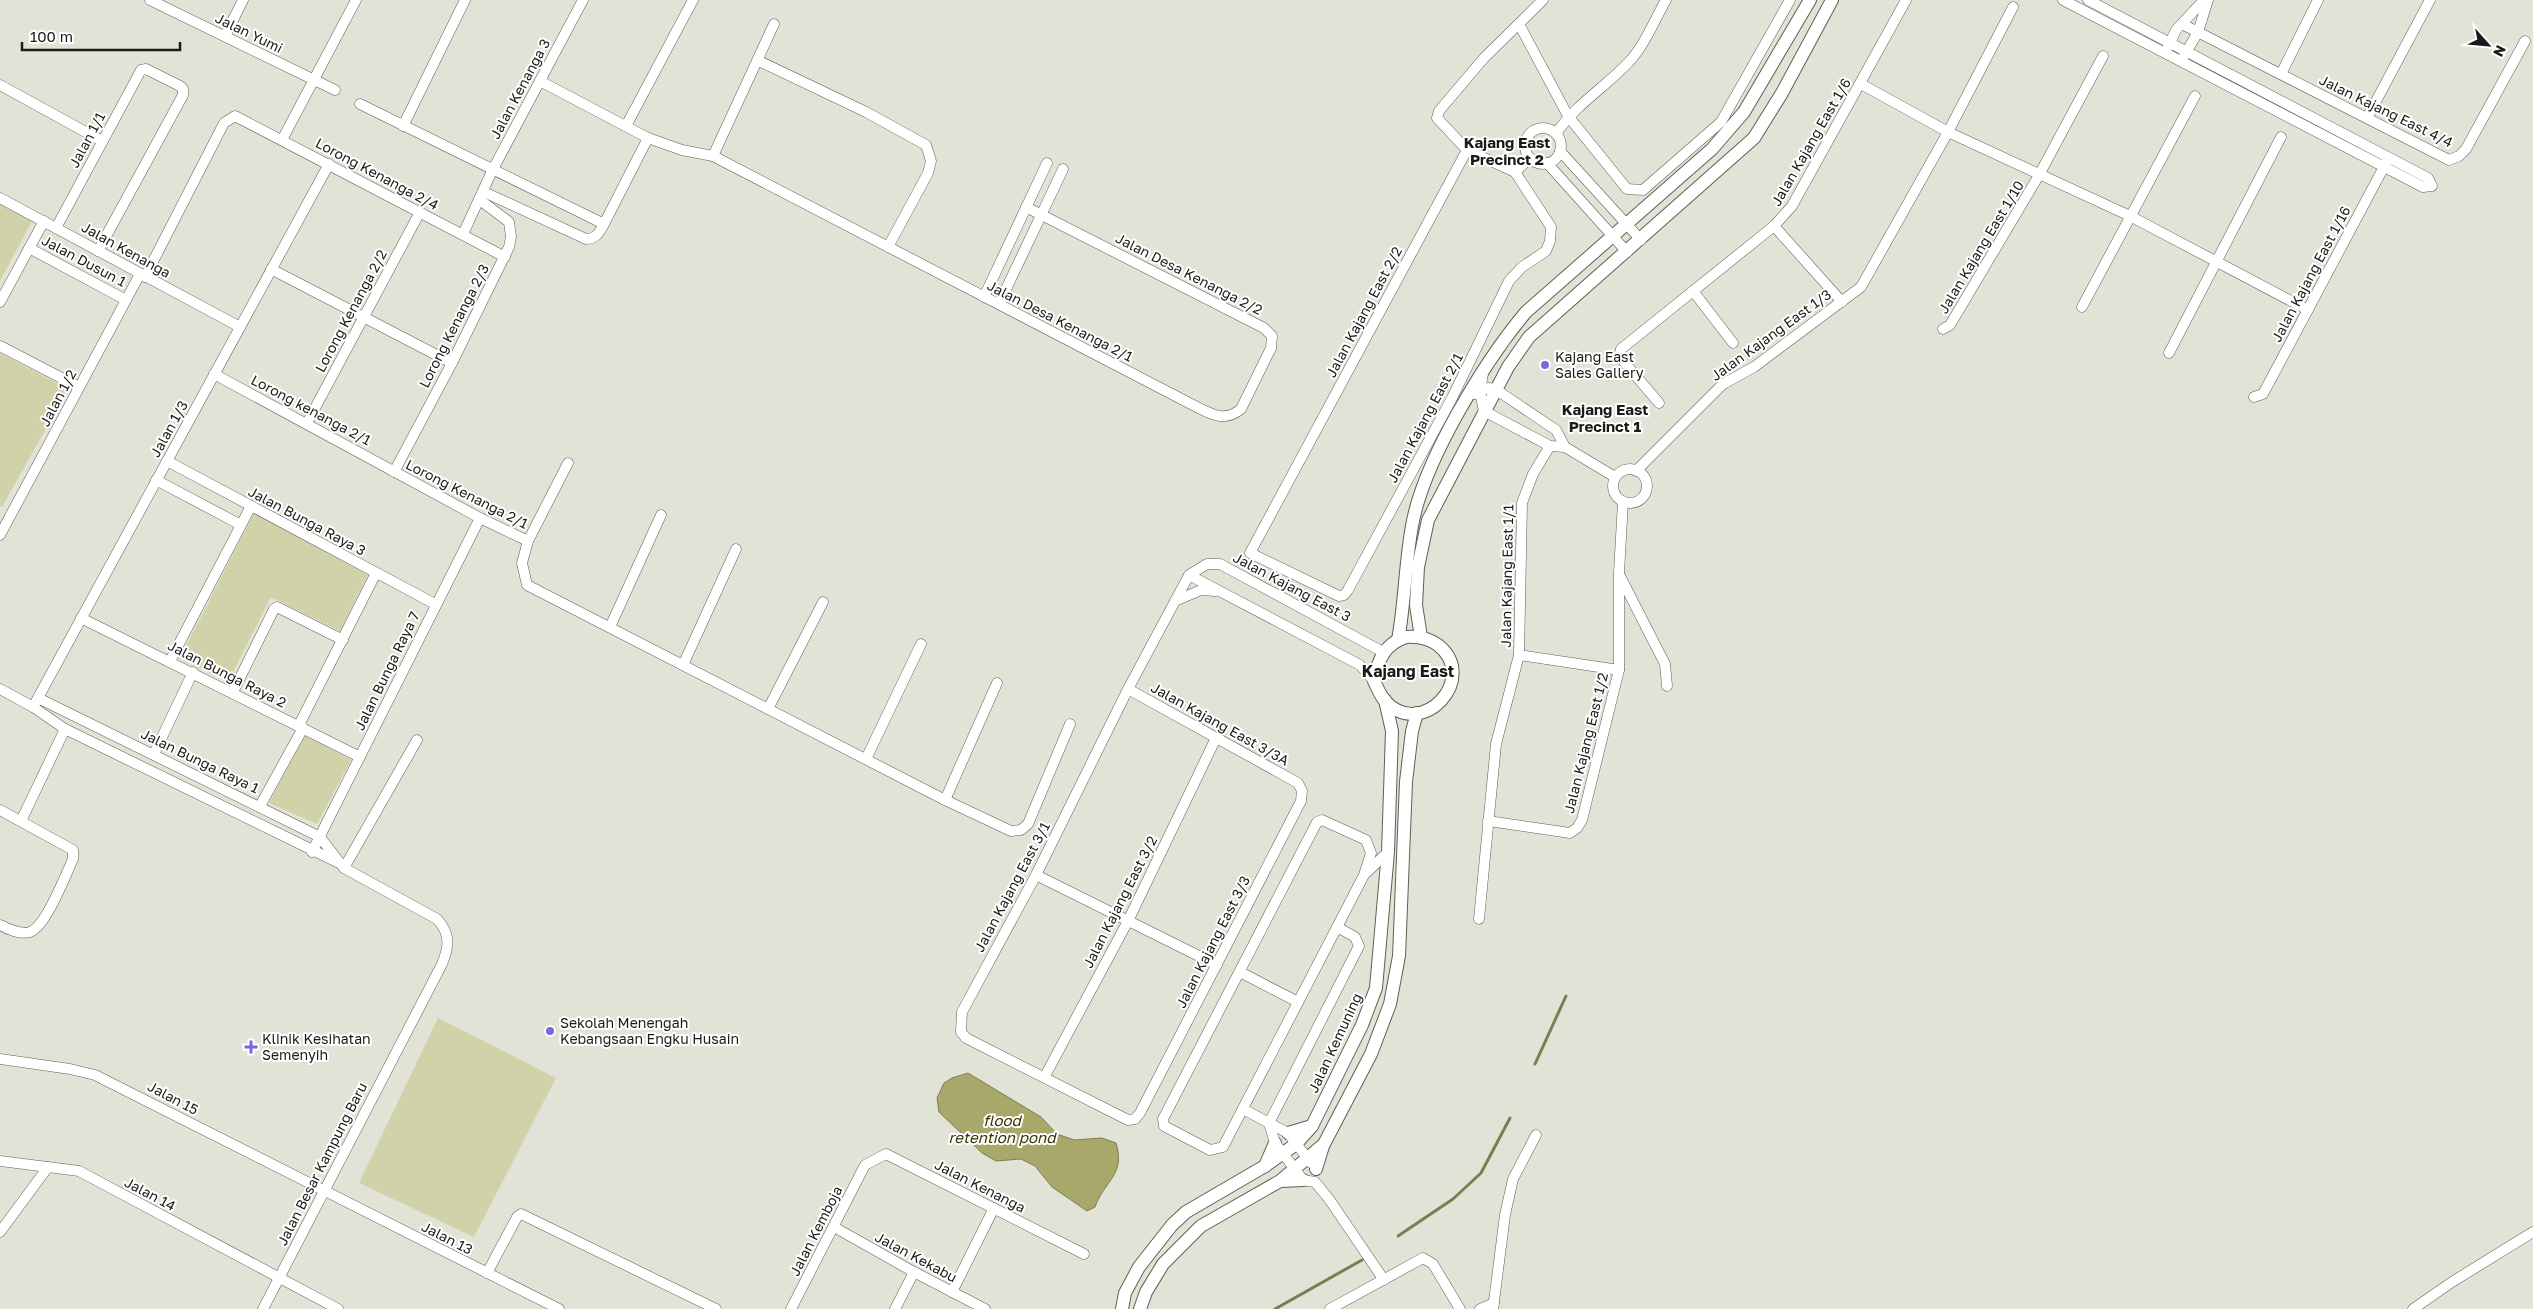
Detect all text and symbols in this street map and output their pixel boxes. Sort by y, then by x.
street label: Jalan Yumi [213,9,286,56]
scale bar [22,20,180,52]
north arrow [2463,20,2513,70]
text: 100 m [30,27,73,45]
street label: Jalan Kenanga 3 [486,36,553,142]
text: N [2490,43,2510,60]
street label: Jalan Kajang East 4/4 [2317,71,2456,150]
street label: Jalan Kajang East 1/6 [1767,75,1854,209]
street label: Jalan 1/1 [65,109,108,170]
district label: Kajang East Precinct 2 [1464,133,1550,168]
street label: Lorong Kenanga 2/4 [313,134,442,213]
street label: Jalan Kajang East 1/10 [1934,177,2027,316]
street label: Jalan Kajang East 1/16 [2267,203,2354,345]
street label: Jalan Kenanga [79,218,174,281]
street label: Jalan Desa Kenanga 2/2 [1113,229,1266,318]
street label: Jalan Dusun 1 [39,231,130,290]
street label: Jalan Kajang East 2/2 [1322,243,1405,380]
street label: Lorong Kenanga 2/2 [311,247,390,375]
street label: Lorong Kenanga 2/3 [415,261,492,390]
street label: Jalan Desa Kenanga 2/1 [985,276,1136,365]
street label: Jalan Kajang East 1/3 [1707,285,1834,384]
place label: Kajang East Sales Gallery [1555,348,1644,381]
street label: Jalan Kajang East 2/1 [1383,350,1466,486]
marker: Kajang East Sales Gallery [1539,359,1551,371]
street label: Jalan 1/2 [36,366,80,429]
street label: Lorong kenanga 2/1 [248,371,374,448]
street label: Jalan 1/3 [146,398,191,460]
district label: Kajang East Precinct 1 [1562,400,1648,435]
street label: Lorong Kenanga 2/1 [403,455,531,532]
street label: Jalan Bunga Raya 3 [246,482,369,559]
street label: Jalan Kajang East 1/1 [1497,504,1516,648]
street label: Jalan Kajang East 3 [1230,548,1354,625]
street label: Jalan Bunga Raya 7 [350,609,423,733]
street label: Jalan Bunga Raya 2 [165,636,289,711]
district label: Kajang East [1362,661,1454,681]
street label: Jalan Kajang East 1/2 [1560,671,1611,815]
street label: Jalan Kajang East 3/3A [1148,678,1293,769]
street label: Jalan Bunga Raya 1 [138,725,262,797]
street label: Jalan Kajang East 3/1 [970,819,1053,955]
street label: Jalan Kajang East 3/2 [1079,833,1160,971]
street label: Jalan Kajang East 3/3 [1172,873,1253,1011]
street label: Jalan Kemuning [1304,990,1365,1095]
place label: Sekolah Menengah Kebangsaan Engku Husain [560,1014,739,1047]
marker: Sekolah Menengah Kebangsaan Engku Husain [544,1025,556,1037]
place label: Klinik Kesihatan Semenyih [262,1030,371,1063]
marker: Klinik Kesihatan Semenyih [244,1040,258,1054]
street label: Jalan 15 [145,1077,202,1118]
street label: Jalan Besar Kampung Baru [273,1079,370,1248]
water label: flood retention pond [949,1111,1057,1146]
street label: Jalan Kenanga [932,1155,1028,1216]
street label: Jalan 14 [122,1173,179,1214]
street label: Jalan Kemboja [786,1183,846,1279]
street label: Jalan 13 [419,1217,476,1258]
street label: Jalan Kekabu [872,1228,960,1285]

